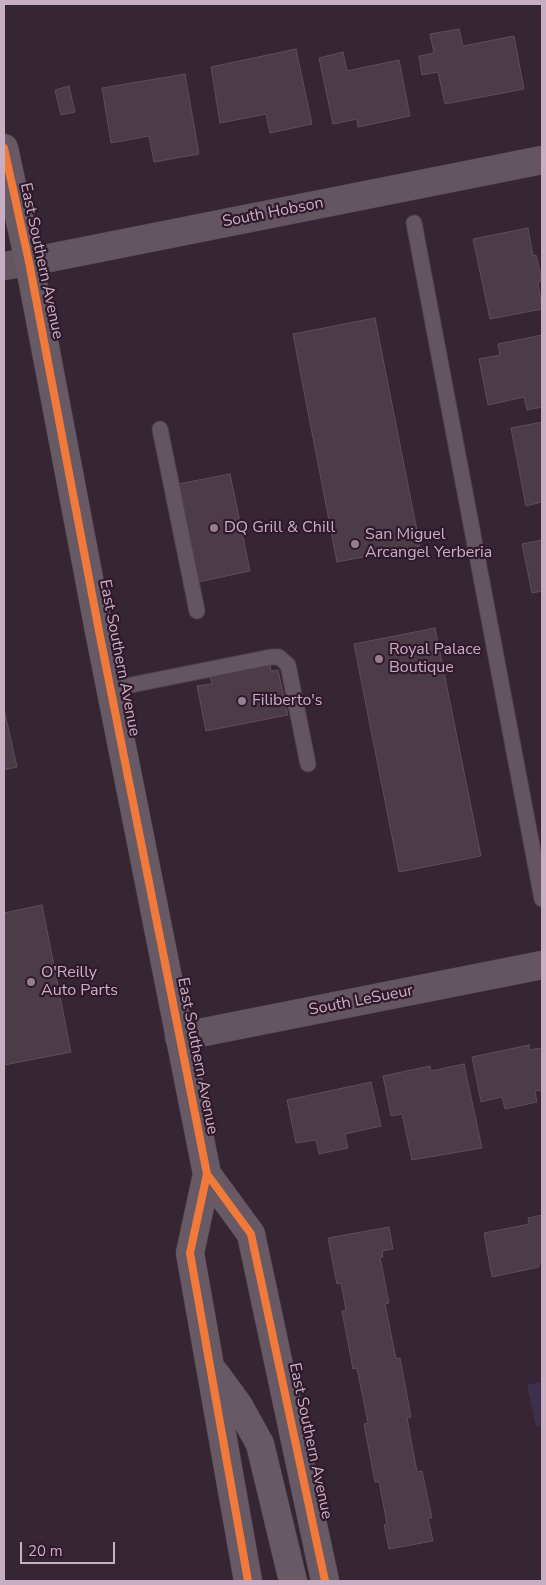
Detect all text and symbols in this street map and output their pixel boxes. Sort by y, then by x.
street label: East Southern Avenue [15,181,67,341]
street label: South Hobson [221,194,325,232]
place label: DQ Grill & Chill [224,518,335,538]
marker: DQ Grill & Chill [208,522,220,534]
place label: San Miguel Arcangel Yerberia [365,525,492,563]
marker: San Miguel Arcangel Yerberia [349,538,361,550]
street label: East Southern Avenue [94,578,144,738]
place label: Royal Palace Boutique [389,640,481,678]
marker: Royal Palace Boutique [373,653,385,665]
place label: Filiberto's [252,691,323,711]
marker: Filiberto's [236,695,248,707]
place label: O'Reilly Auto Parts [41,963,118,1001]
marker: O'Reilly Auto Parts [25,976,37,988]
street label: East Southern Avenue [172,976,222,1136]
street label: South LeSueur [307,981,415,1021]
street label: East Southern Avenue [284,1361,336,1521]
scale bar [22,1532,118,1564]
text: 20 m [28,1541,63,1561]

